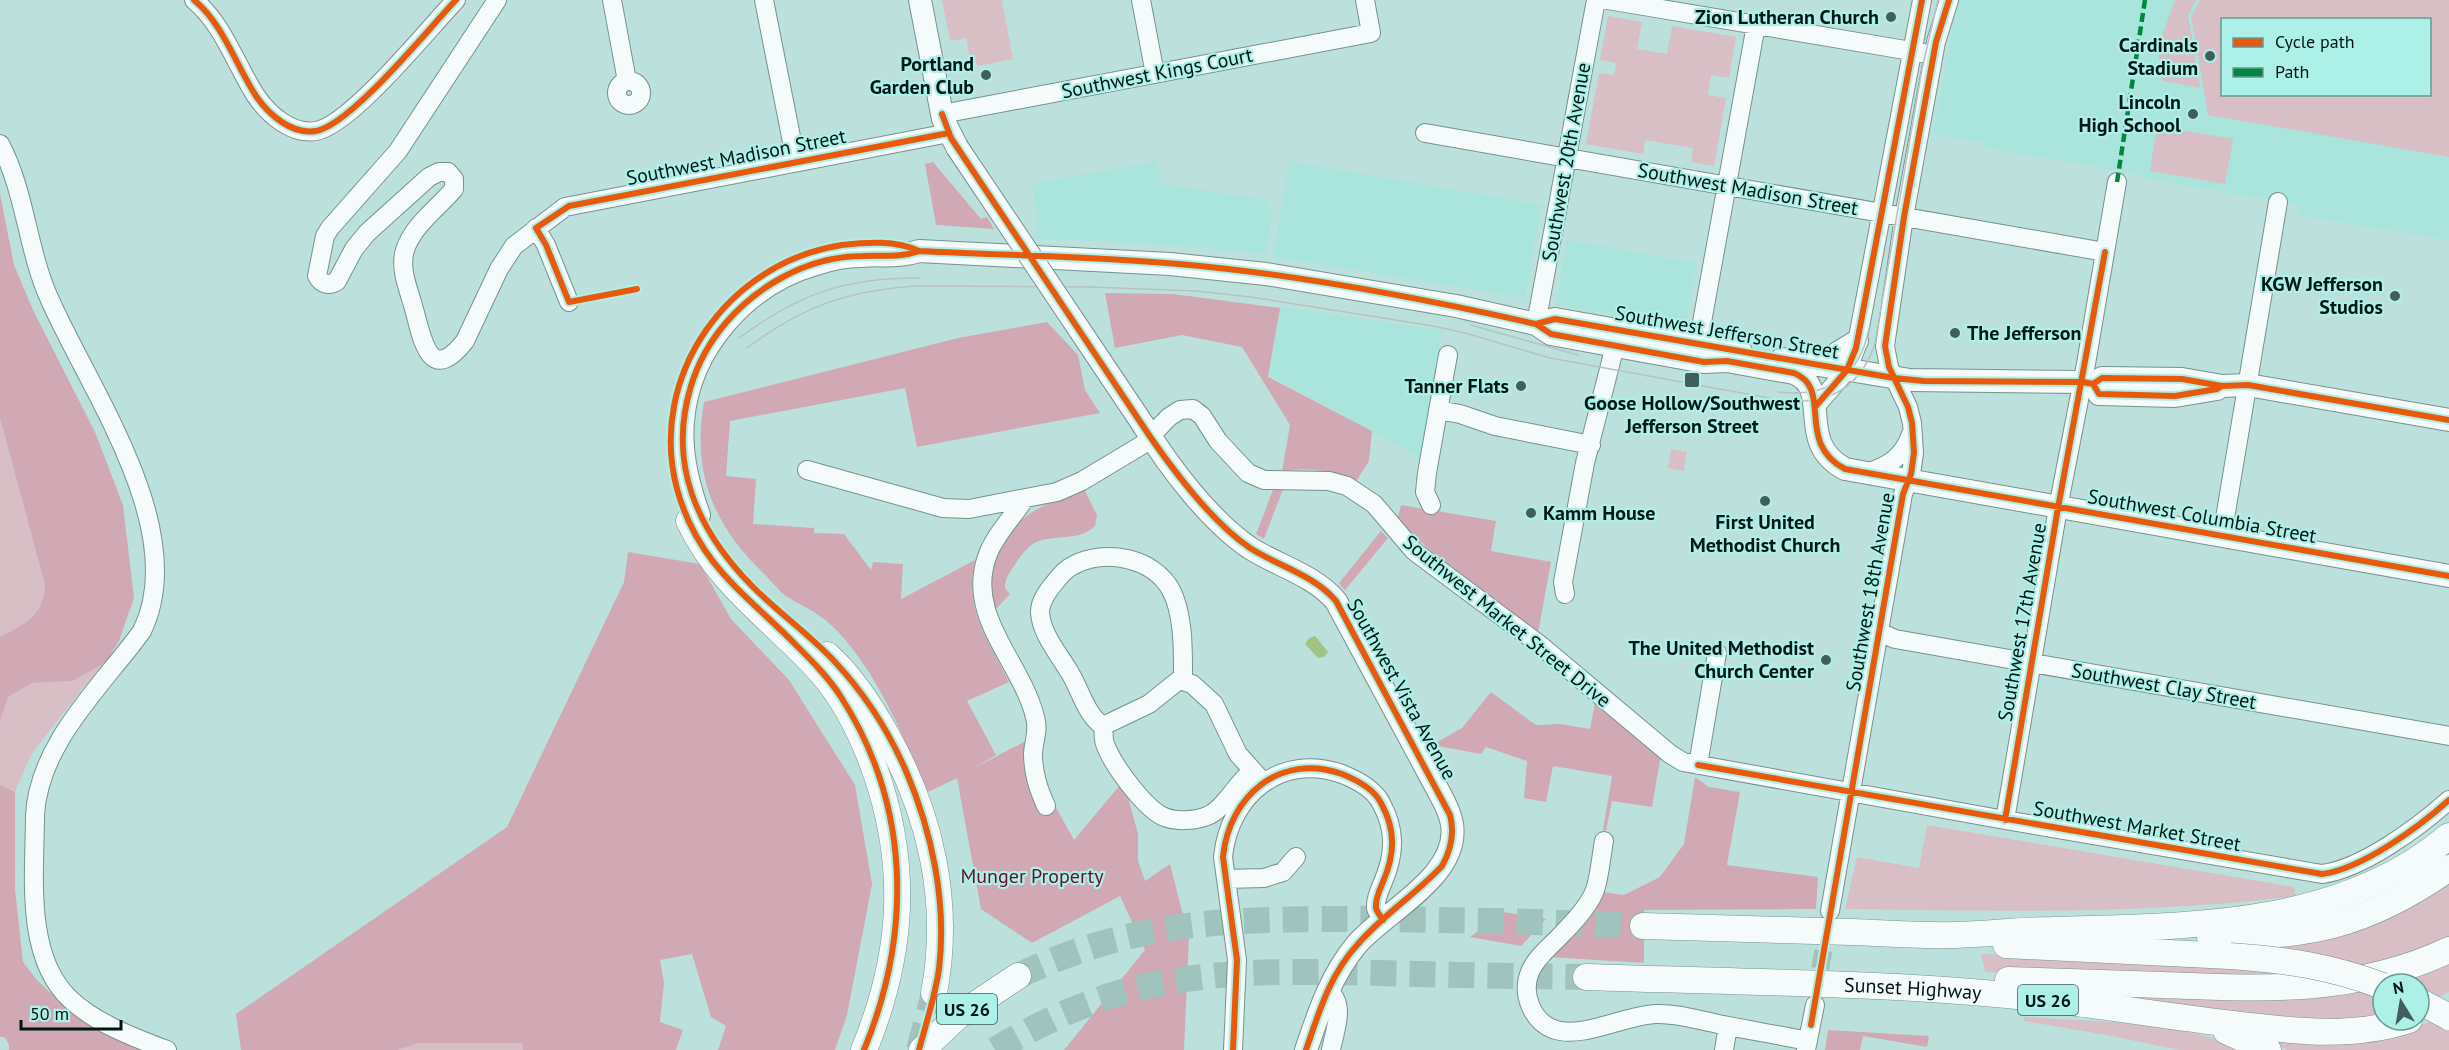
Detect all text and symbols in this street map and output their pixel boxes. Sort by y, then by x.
place label: Zion Lutheran Church [1695,4,1879,30]
marker: Zion Lutheran Church [1884,10,1898,24]
legend [2221,18,2431,96]
text: Cycle path [2275,30,2355,53]
place label: Cardinals Stadium [2119,32,2198,81]
street label: Southwest Kings Court [1059,42,1255,104]
marker: Cardinals Stadium [2203,49,2217,63]
place label: Portland Garden Club [870,51,974,100]
street label: Southwest 20th Avenue [1536,60,1596,264]
text: Path [2275,60,2309,83]
marker: Portland Garden Club [979,68,993,82]
place label: Lincoln High School [2078,89,2181,138]
marker: Lincoln High School [2186,107,2200,121]
street label: Southwest Madison Street [624,123,848,191]
street label: Southwest Madison Street [1636,157,1860,221]
place label: KGW Jefferson Studios [2261,271,2383,320]
marker: KGW Jefferson Studios [2388,289,2402,303]
street label: Southwest Jefferson Street [1613,299,1841,365]
place label: The Jefferson [1967,320,2081,346]
marker: The Jefferson [1948,326,1962,340]
marker: Goose Hollow/Southwest Jefferson Street [1683,371,1701,389]
place label: Tanner Flats [1404,373,1509,399]
marker: Tanner Flats [1514,379,1528,393]
place label: Goose Hollow/Southwest Jefferson Street [1584,390,1800,439]
street label: Southwest Columbia Street [2086,483,2319,549]
street label: Southwest 18th Avenue [1840,490,1900,694]
marker: First United Methodist Church [1758,494,1772,508]
place label: Kamm House [1543,500,1655,526]
marker: Kamm House [1524,506,1538,520]
place label: First United Methodist Church [1690,509,1840,558]
street label: Southwest 17th Avenue [1992,521,2052,723]
street label: Southwest Market Street Drive [1398,529,1616,713]
street label: Southwest Vista Avenue [1341,594,1463,784]
place label: The United Methodist Church Center [1628,635,1814,684]
marker: The United Methodist Church Center [1819,653,1833,667]
street label: Southwest Clay Street [2070,657,2259,715]
street label: Southwest Market Street [2031,795,2243,857]
park label: Munger Property [960,863,1104,889]
street label: Sunset Highway [1844,972,1983,1006]
north arrow [2371,972,2431,1032]
text: N [2391,976,2405,998]
road number: US 26 [2018,985,2078,1015]
scale bar [21,993,122,1031]
road number: US 26 [937,994,997,1024]
text: 50 m [30,1002,69,1025]

